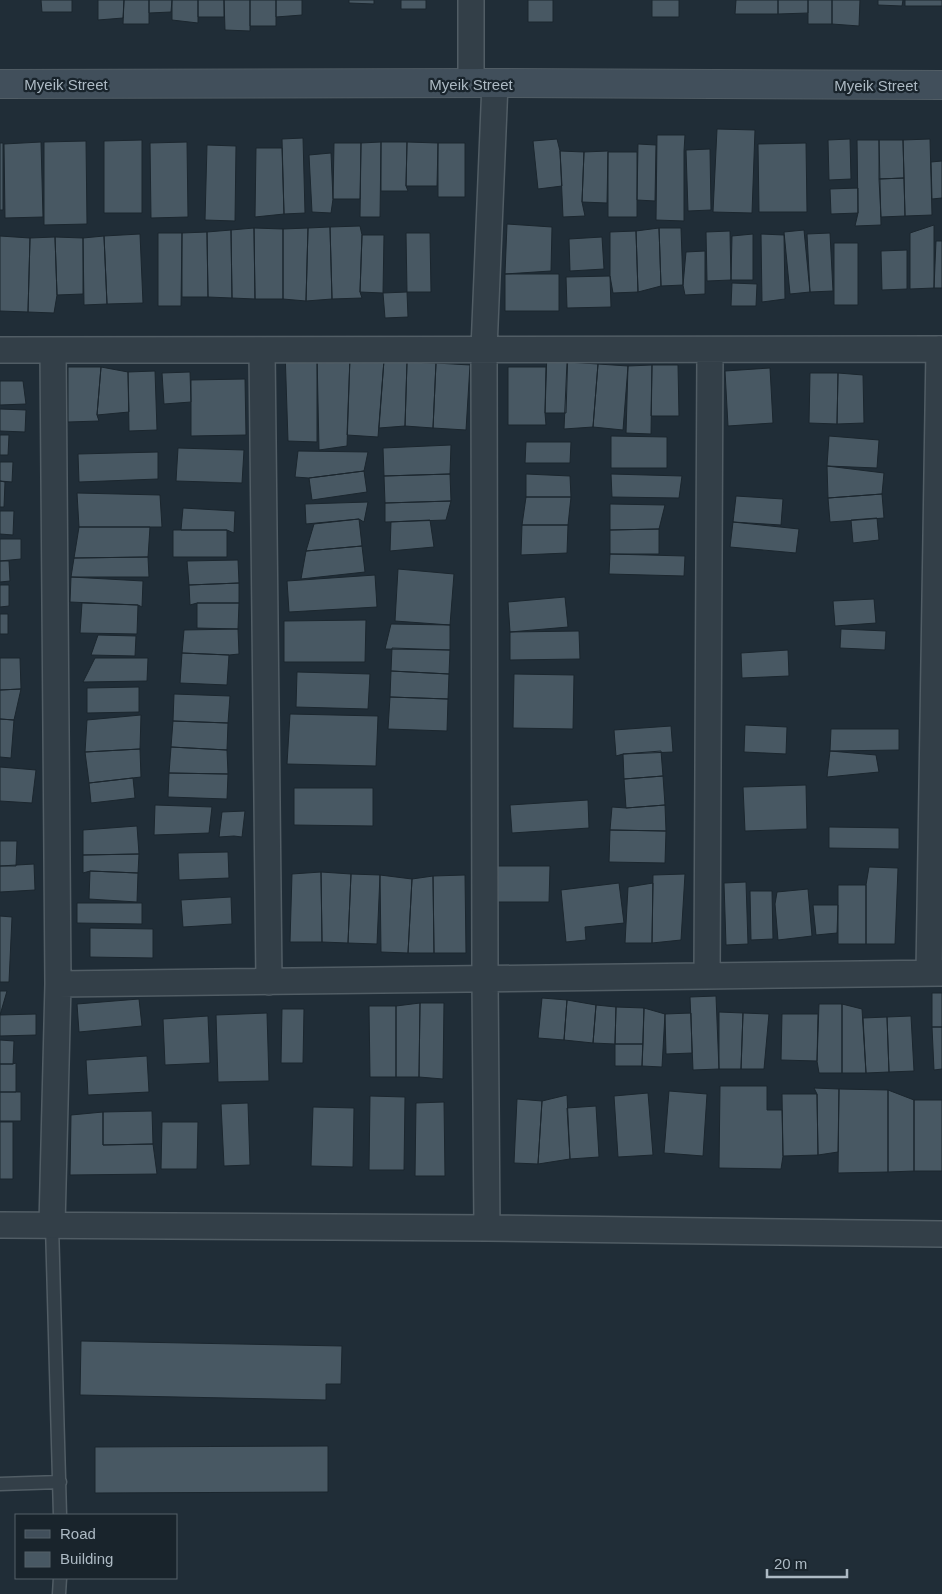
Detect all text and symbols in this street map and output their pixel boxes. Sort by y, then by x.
street label: Myeik Street [24,76,109,93]
street label: Myeik Street [429,76,514,93]
street label: Myeik Street [834,77,919,94]
legend [15,1514,178,1579]
text: Road [60,1525,96,1542]
scale bar [767,1546,847,1578]
text: Building [60,1550,113,1567]
text: 20 m [774,1555,807,1572]

